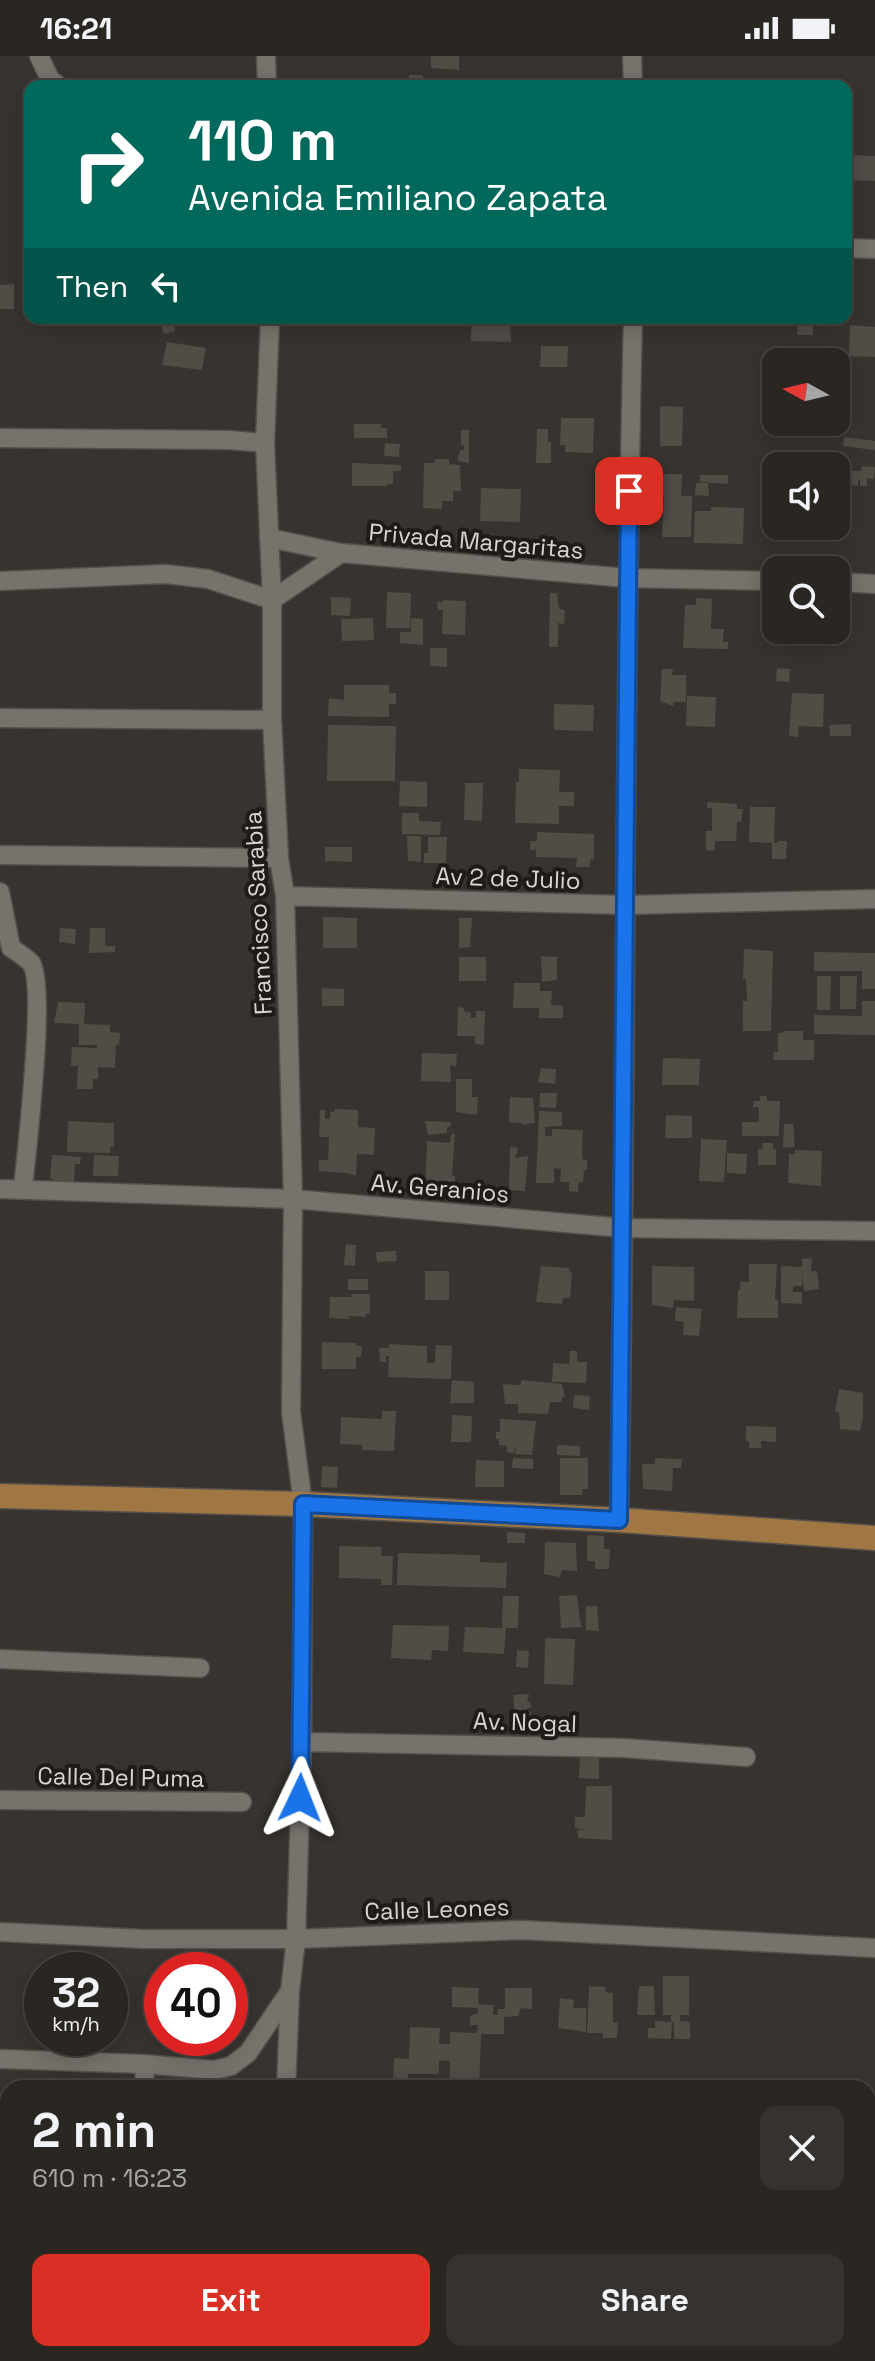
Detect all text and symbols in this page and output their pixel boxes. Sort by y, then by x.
text: 16:21 [40,9,112,48]
text: 110 m [188,105,337,176]
icon: right [56,112,160,216]
text: Avenida Emiliano Zapata [188,175,607,221]
icon: left [144,264,188,308]
text: Then [56,267,128,306]
north arrow [762,348,850,436]
map controls [762,348,850,644]
button: sound [762,452,850,540]
pin [595,457,663,525]
icon: arrive [607,469,651,513]
street label: Privada Margaritas [367,516,585,566]
button: search [762,556,850,644]
street label: Francisco Sarabia [237,810,279,1016]
street label: Av 2 de Julio [435,860,581,896]
street label: Av. Geranios [370,1167,510,1209]
street label: Av. Nogal [473,1705,577,1739]
position arrow [258,1756,342,1840]
street label: Calle Del Puma [37,1760,205,1794]
street label: Calle Leones [364,1891,510,1927]
speed limit sign: 40 [144,1952,248,2056]
text: 32 [52,1968,100,2019]
text: km/h [52,2011,100,2037]
text: 2 min [32,2100,156,2161]
button: close [760,2106,844,2190]
text: 610 m · 16:23 [32,2161,187,2195]
button: Exit [32,2254,430,2346]
button: Share [446,2254,844,2346]

